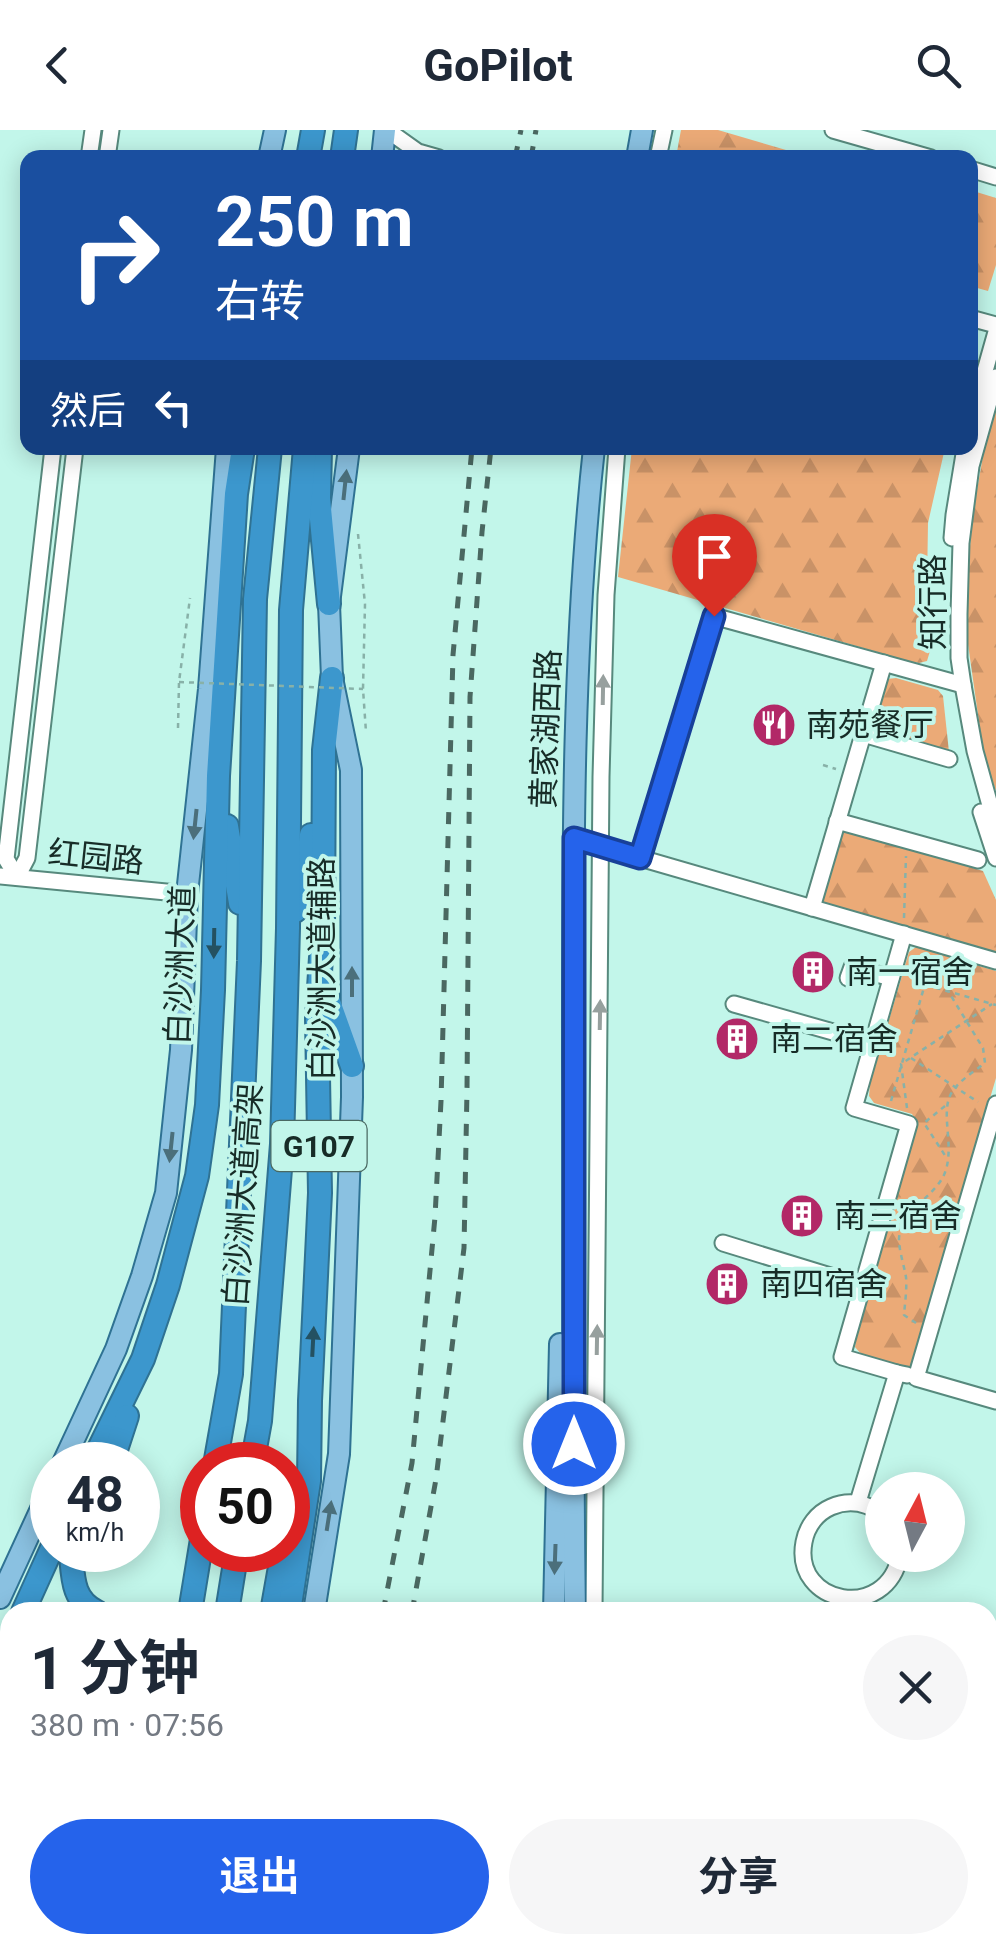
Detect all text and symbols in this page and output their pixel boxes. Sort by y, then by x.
icon: back [30,38,85,93]
icon: search [911,38,966,93]
text: GoPilot [423,39,573,92]
text: 250 m [215,181,414,263]
icon: right [50,190,180,320]
text: 右转 [215,275,305,328]
icon: left [146,380,201,435]
text: 然后 [50,389,126,433]
one-way arrow [337,469,353,501]
pin [672,514,757,617]
icon: arrive [687,529,742,584]
street label: 知行路 [914,554,952,650]
street label: 黄家湖西路 [524,648,568,810]
one-way arrow [596,674,612,706]
restaurant icon: 南苑餐厅 [751,702,797,748]
place label: 南苑餐厅 [806,706,934,744]
one-way arrow [187,808,203,840]
street label: 红园路 [46,833,146,881]
street label: 白沙洲大道辅路 [303,857,341,1081]
street label: 白沙洲大道 [158,884,202,1046]
one-way arrow [205,927,221,959]
building icon: 南一宿舍 [790,949,836,995]
place label: 南一宿舍 [846,953,974,991]
one-way arrow [344,966,360,998]
one-way arrow [592,999,608,1031]
building icon: 南二宿舍 [714,1016,760,1062]
place label: 南二宿舍 [770,1020,898,1058]
street label: 白沙洲大道高架 [216,1082,270,1308]
road number: G107 [272,1121,366,1171]
one-way arrow [162,1132,178,1164]
building icon: 南三宿舍 [779,1193,825,1239]
place label: 南三宿舍 [834,1197,962,1235]
building icon: 南四宿舍 [704,1261,750,1307]
place label: 南四宿舍 [760,1265,888,1303]
one-way arrow [589,1324,605,1356]
one-way arrow [305,1325,321,1357]
position arrow [522,1392,626,1496]
speed limit sign: 50 [180,1442,310,1572]
text: 48 [66,1466,124,1524]
north arrow [865,1472,965,1572]
map controls [865,1472,965,1572]
one-way arrow [322,1500,337,1531]
text: km/h [66,1518,124,1547]
one-way arrow [547,1544,563,1576]
text: 1 分钟 [30,1633,199,1704]
button: close [863,1635,968,1740]
text: 380 m · 07:56 [30,1706,224,1744]
button: 退出 [30,1819,489,1934]
button: 分享 [509,1819,968,1934]

